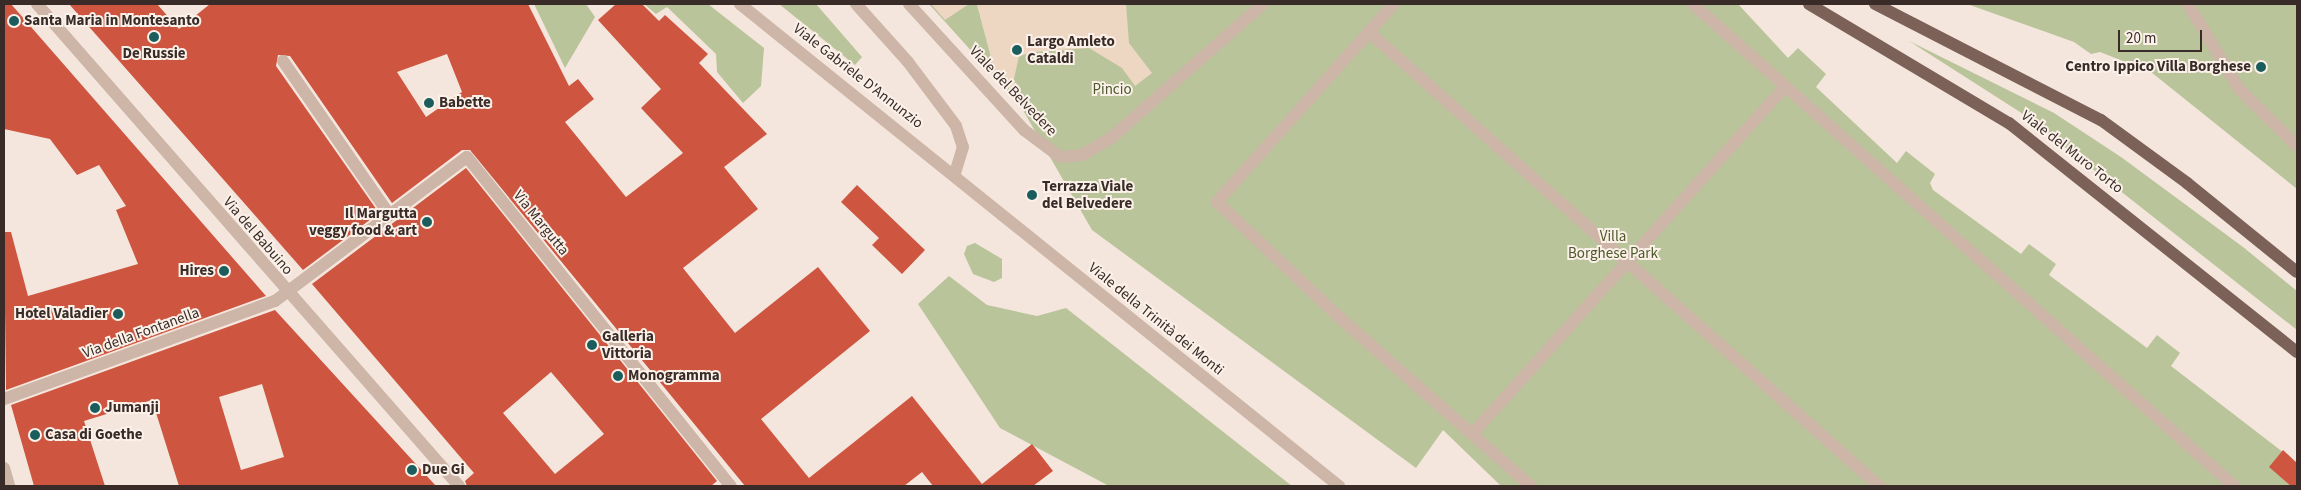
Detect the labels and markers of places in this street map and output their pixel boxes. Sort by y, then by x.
place label: Santa Maria in Montesanto [24,12,200,30]
marker: Santa Maria in Montesanto [8,15,20,27]
marker: De Russie [148,31,160,43]
place label: Largo Amleto Cataldi [1027,32,1115,67]
marker: Largo Amleto Cataldi [1011,44,1023,56]
place label: De Russie [122,45,186,63]
place label: Centro Ippico Villa Borghese [2065,58,2251,76]
marker: Centro Ippico Villa Borghese [2255,61,2267,73]
place label: Babette [439,94,491,112]
marker: Babette [423,97,435,109]
place label: Terrazza Viale del Belvedere [1042,177,1133,212]
marker: Terrazza Viale del Belvedere [1026,189,1038,201]
place label: Il Margutta veggy food & art [309,204,417,239]
marker: Il Margutta veggy food & art [421,216,433,228]
place label: Hires [180,262,214,280]
marker: Hires [218,265,230,277]
place label: Hotel Valadier [15,305,108,323]
marker: Hotel Valadier [112,308,124,320]
place label: Galleria Vittoria [602,327,654,362]
marker: Galleria Vittoria [586,339,598,351]
place label: Monogramma [628,367,720,385]
marker: Monogramma [612,370,624,382]
place label: Jumanji [105,399,159,417]
marker: Jumanji [89,402,101,414]
place label: Casa di Goethe [45,426,143,444]
marker: Casa di Goethe [29,429,41,441]
place label: Due Gi [422,461,465,479]
marker: Due Gi [406,464,418,476]

